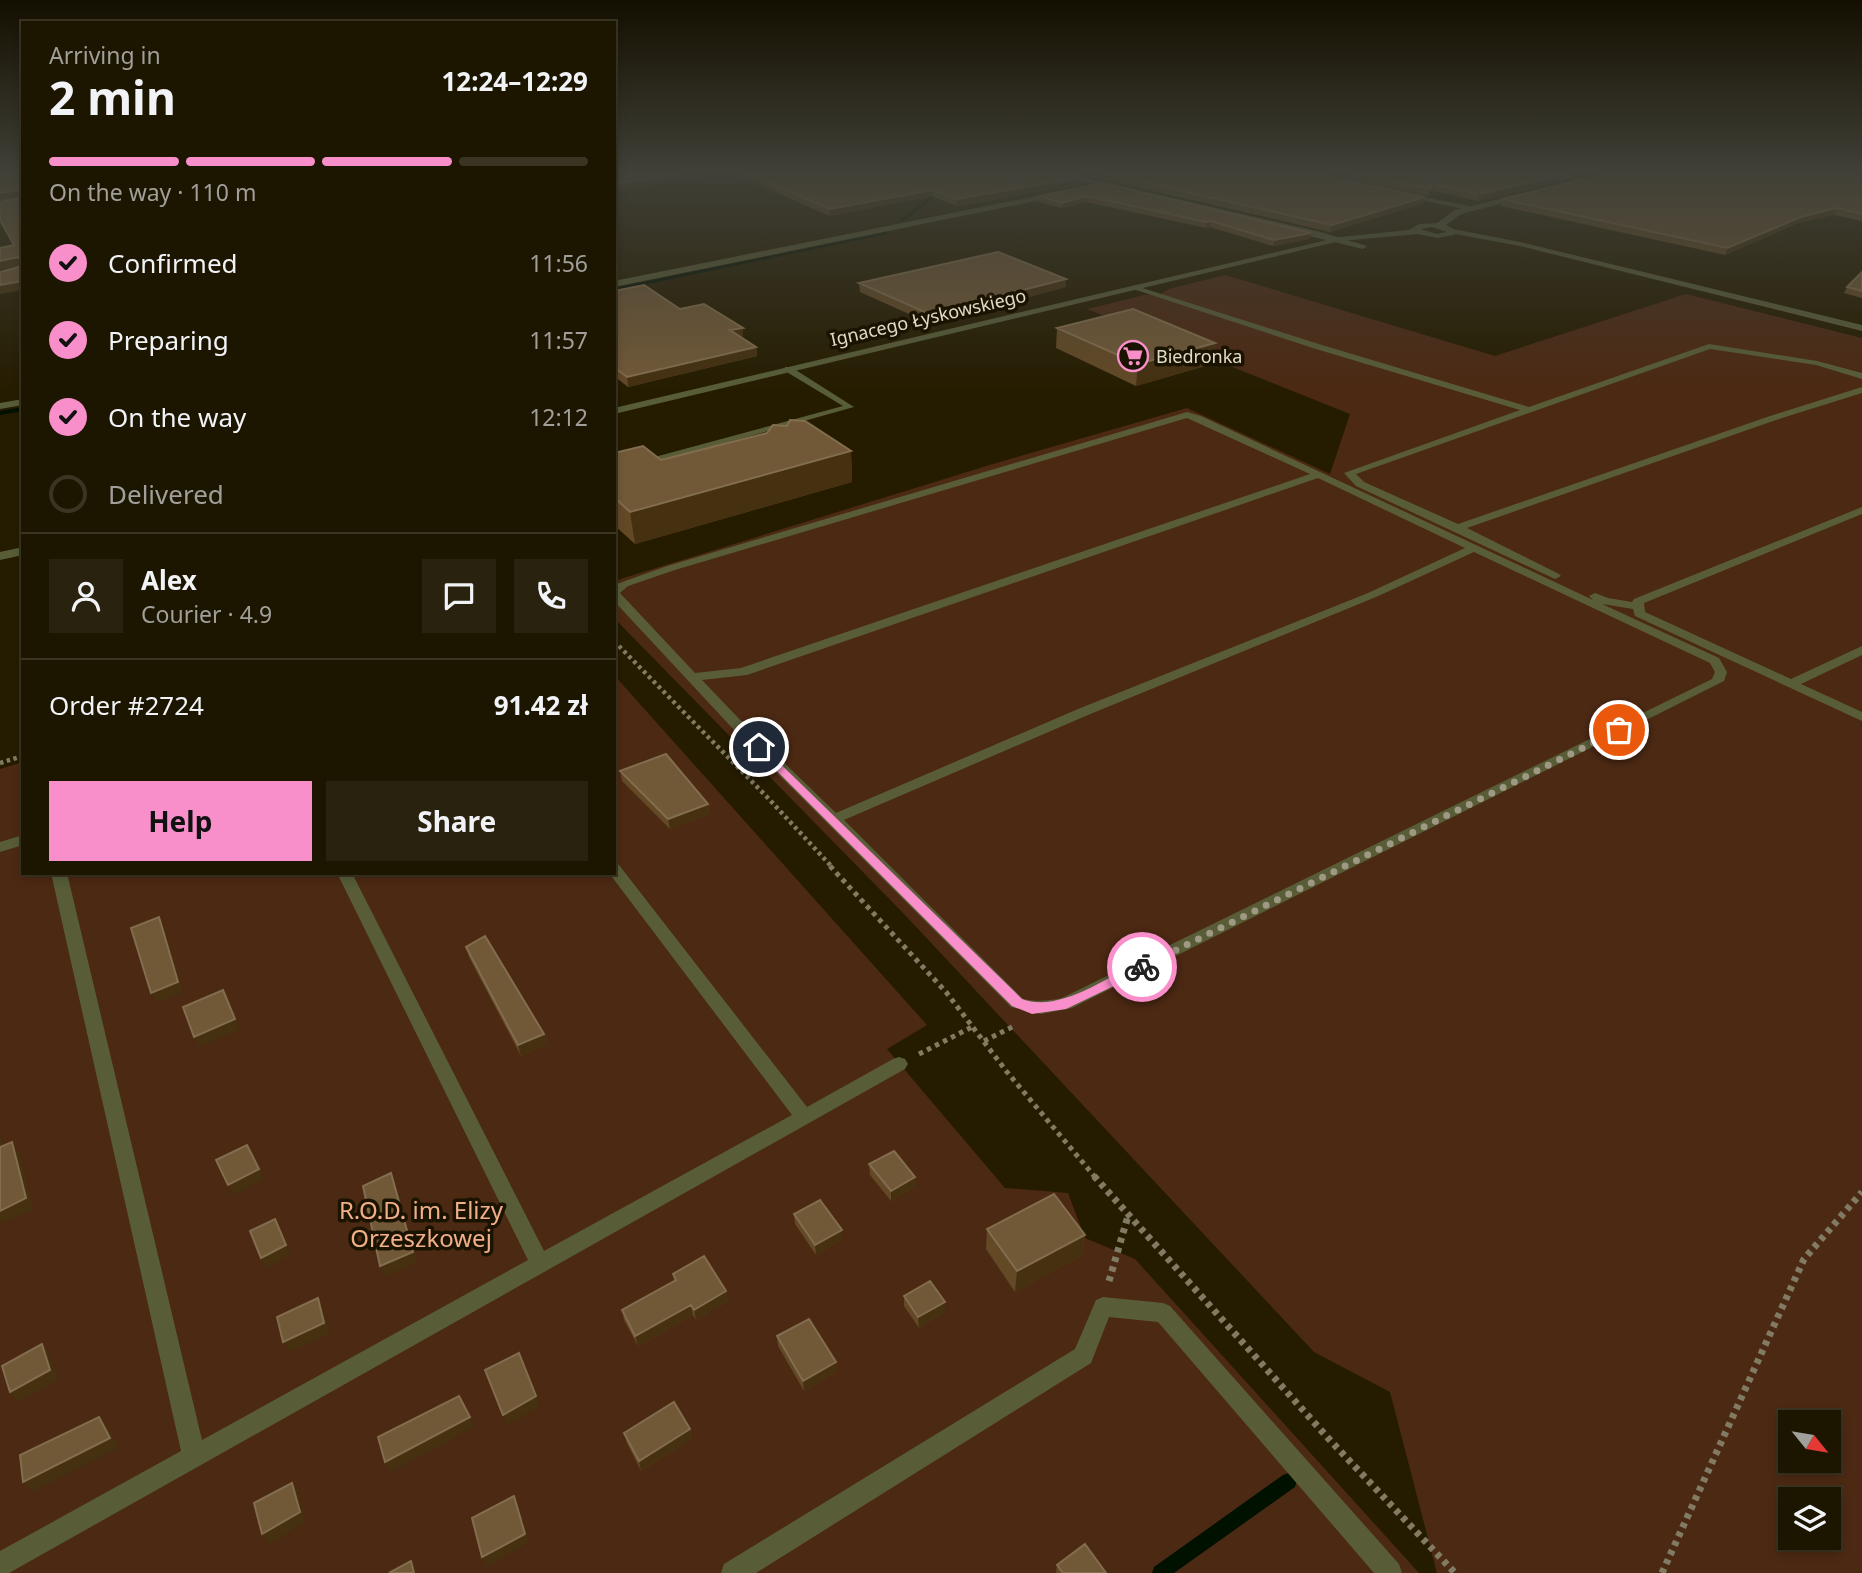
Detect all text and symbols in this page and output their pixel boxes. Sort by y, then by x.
text: Arriving in [49,39,161,71]
text: 12:24–12:29 [441,63,588,99]
text: 2 min [49,66,176,128]
text: On the way · 110 m [49,176,256,208]
icon: check [49,244,87,282]
text: Confirmed [108,245,238,281]
text: 11:56 [529,247,588,279]
street label: Ignacego Łyskowskiego [828,283,1028,351]
icon: check [49,321,87,359]
text: Preparing [108,322,229,358]
text: 11:57 [529,324,588,356]
supermarket icon: Biedronka [1116,339,1150,373]
place label: Biedronka [1156,344,1242,368]
icon: check [49,398,87,436]
text: On the way [108,399,246,435]
text: 12:12 [529,401,588,433]
text: Delivered [108,476,224,512]
button: person [49,559,123,633]
button: chat [422,559,496,633]
button: phone [514,559,588,633]
text: Alex [141,562,197,598]
text: Courier · 4.9 [141,598,272,630]
text: Order #2724 [49,687,204,723]
text: 91.42 zł [494,687,588,723]
pin [1589,700,1649,760]
icon: bag [1600,711,1638,749]
pin [729,717,789,777]
icon: home [740,728,778,766]
button: Help [49,781,312,861]
button: Share [326,781,588,861]
courier [1107,932,1177,1002]
icon: bike [1123,948,1161,986]
park label: R.O.D. im. Elizy Orzeszkowej [339,1193,504,1254]
north arrow [1778,1410,1841,1474]
map controls [1778,1410,1841,1550]
button: layers [1778,1487,1841,1550]

